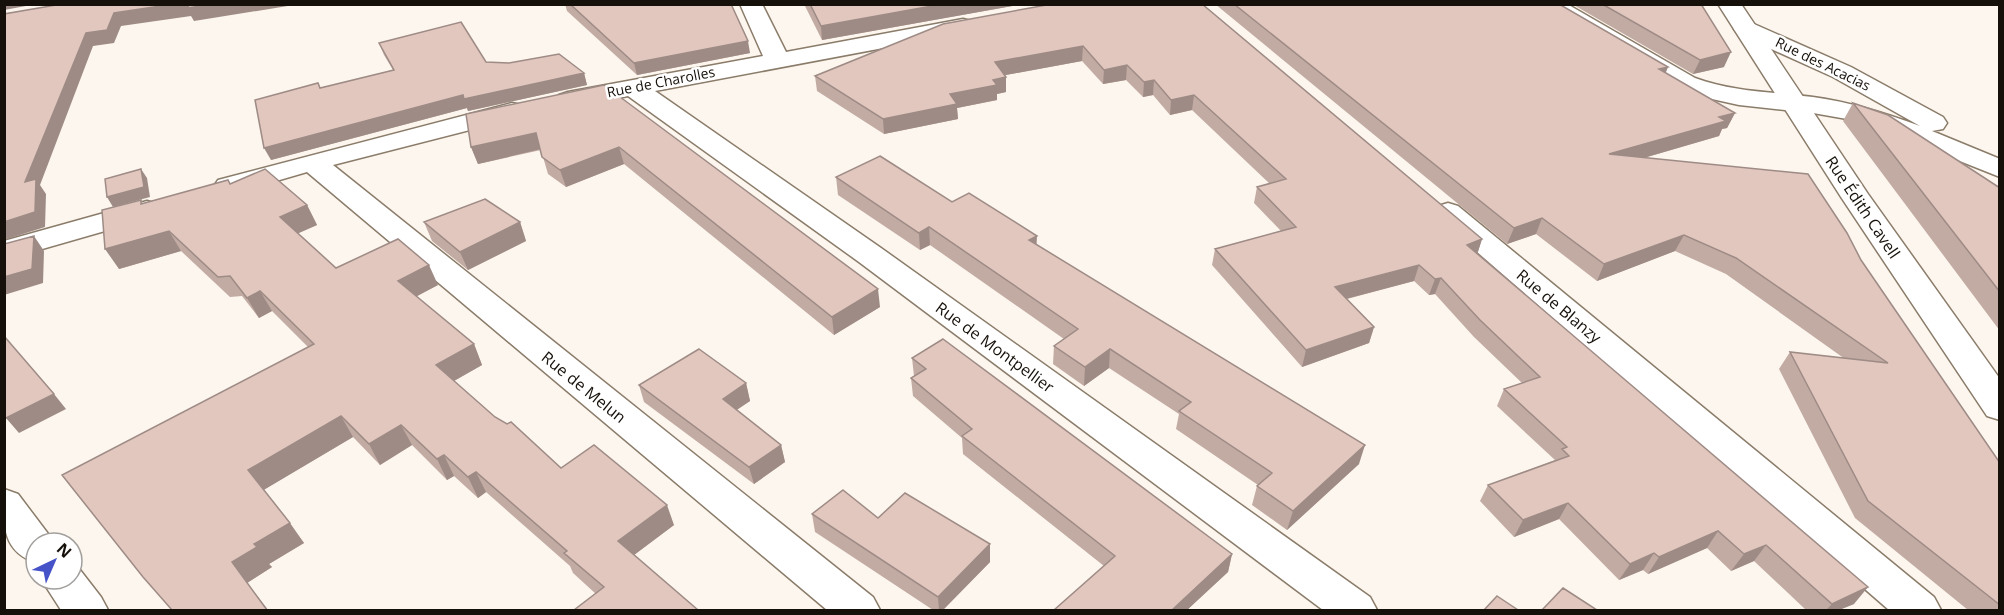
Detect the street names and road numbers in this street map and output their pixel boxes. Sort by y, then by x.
street label: Rue des Acacias [1773,32,1874,95]
street label: Rue de Charolles [605,62,717,101]
street label: Rue Édith Cavell [1821,151,1905,263]
street label: Rue de Blanzy [1512,264,1607,349]
street label: Rue de Montpellier [931,296,1059,398]
street label: Rue de Melun [537,346,631,428]

